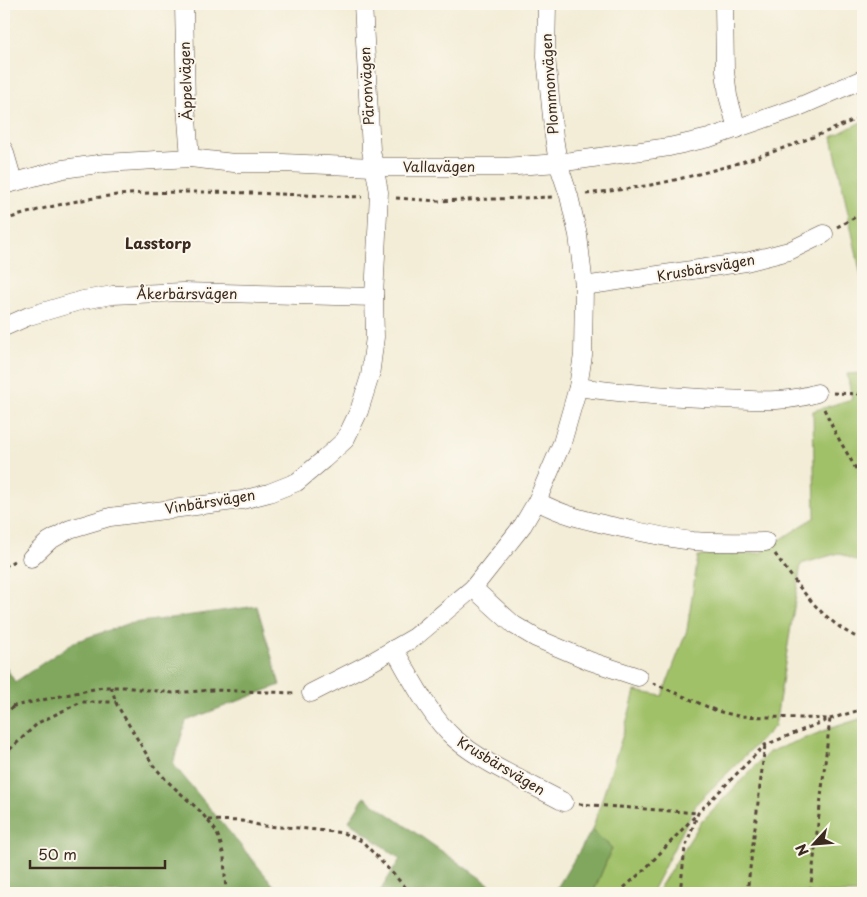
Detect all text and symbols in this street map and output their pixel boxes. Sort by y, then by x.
street label: Plommonvägen [535,33,564,135]
street label: Äppelvägen [174,41,197,121]
street label: Päronvägen [354,46,379,126]
street label: Vallavägen [403,156,475,177]
district label: Lasstorp [125,231,191,254]
street label: Krusbärsvägen [655,249,757,286]
street label: Åkerbärsvägen [137,283,237,304]
street label: Vinbärsvägen [163,484,257,519]
street label: Krusbärsvägen [453,731,549,800]
north arrow [790,820,840,870]
scale bar [30,837,165,869]
text: N [790,840,814,860]
text: 50 m [38,842,77,865]

